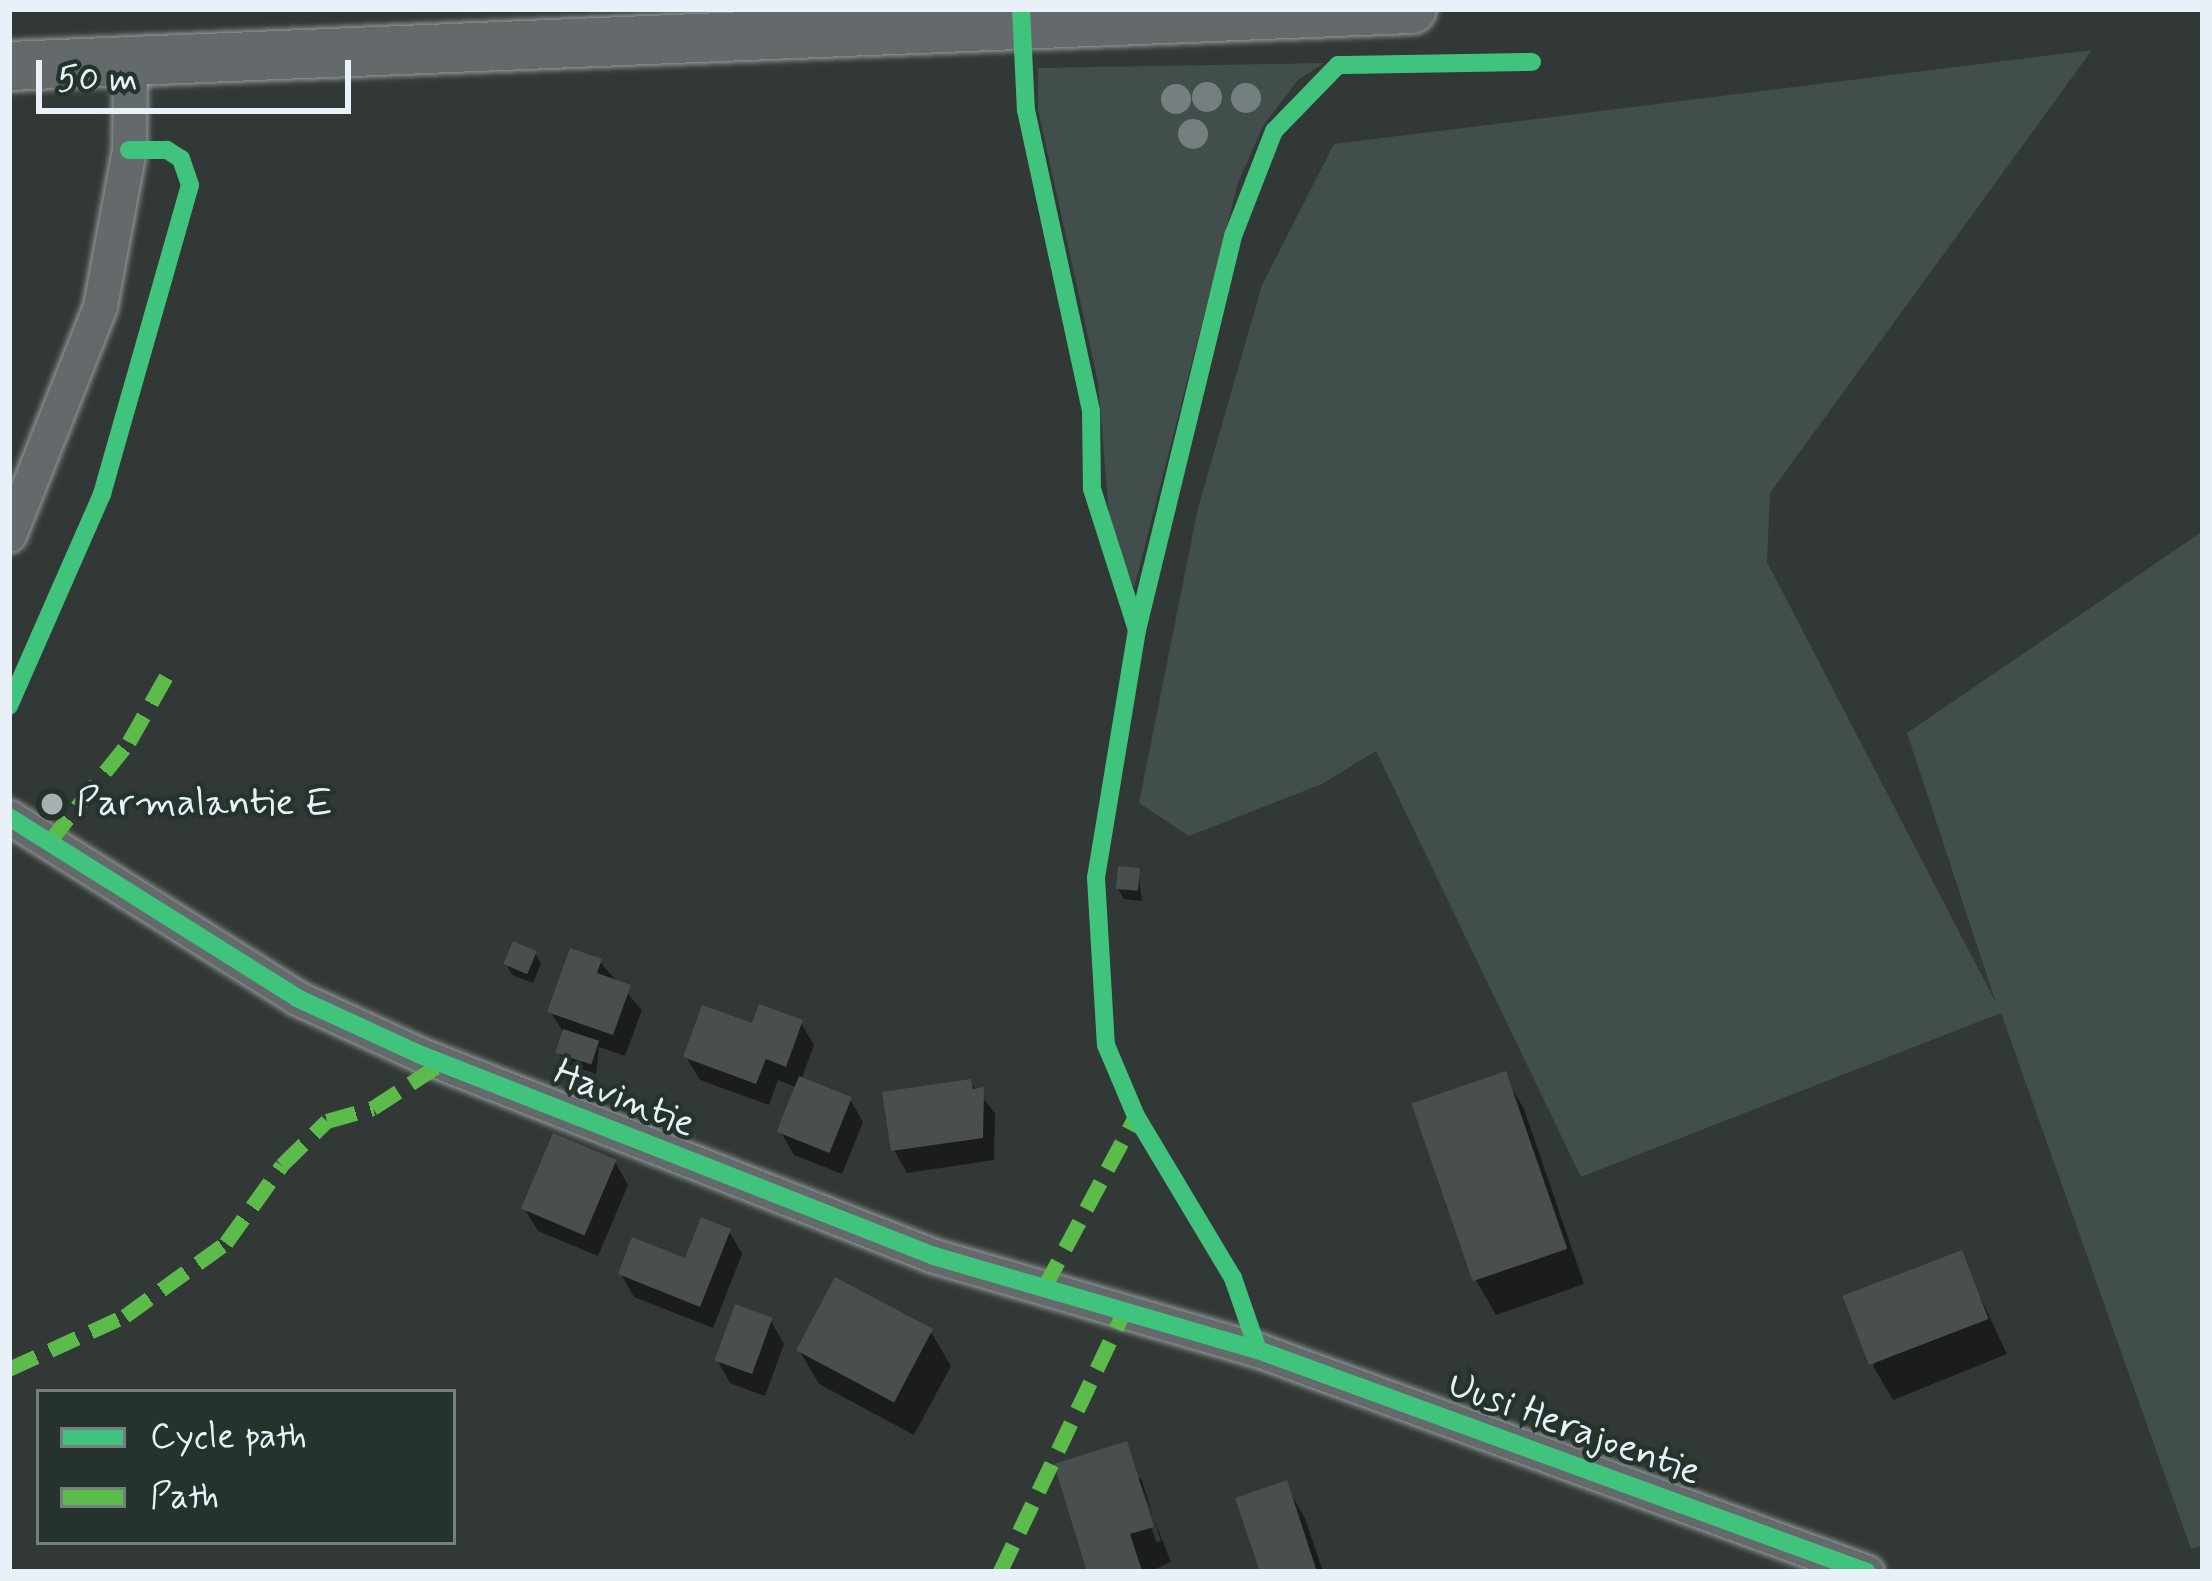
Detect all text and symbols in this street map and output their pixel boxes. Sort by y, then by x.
scale bar [42,36,357,110]
text: 50 m [57,57,138,104]
place label: Parmalantie E [76,781,328,827]
marker: Parmalantie E [39,791,65,817]
street label: Havintie [547,1051,701,1149]
street label: Uusi Herajoentie [1442,1363,1706,1497]
legend [36,1389,456,1545]
text: Cycle path [150,1414,307,1461]
text: Path [150,1474,219,1521]

